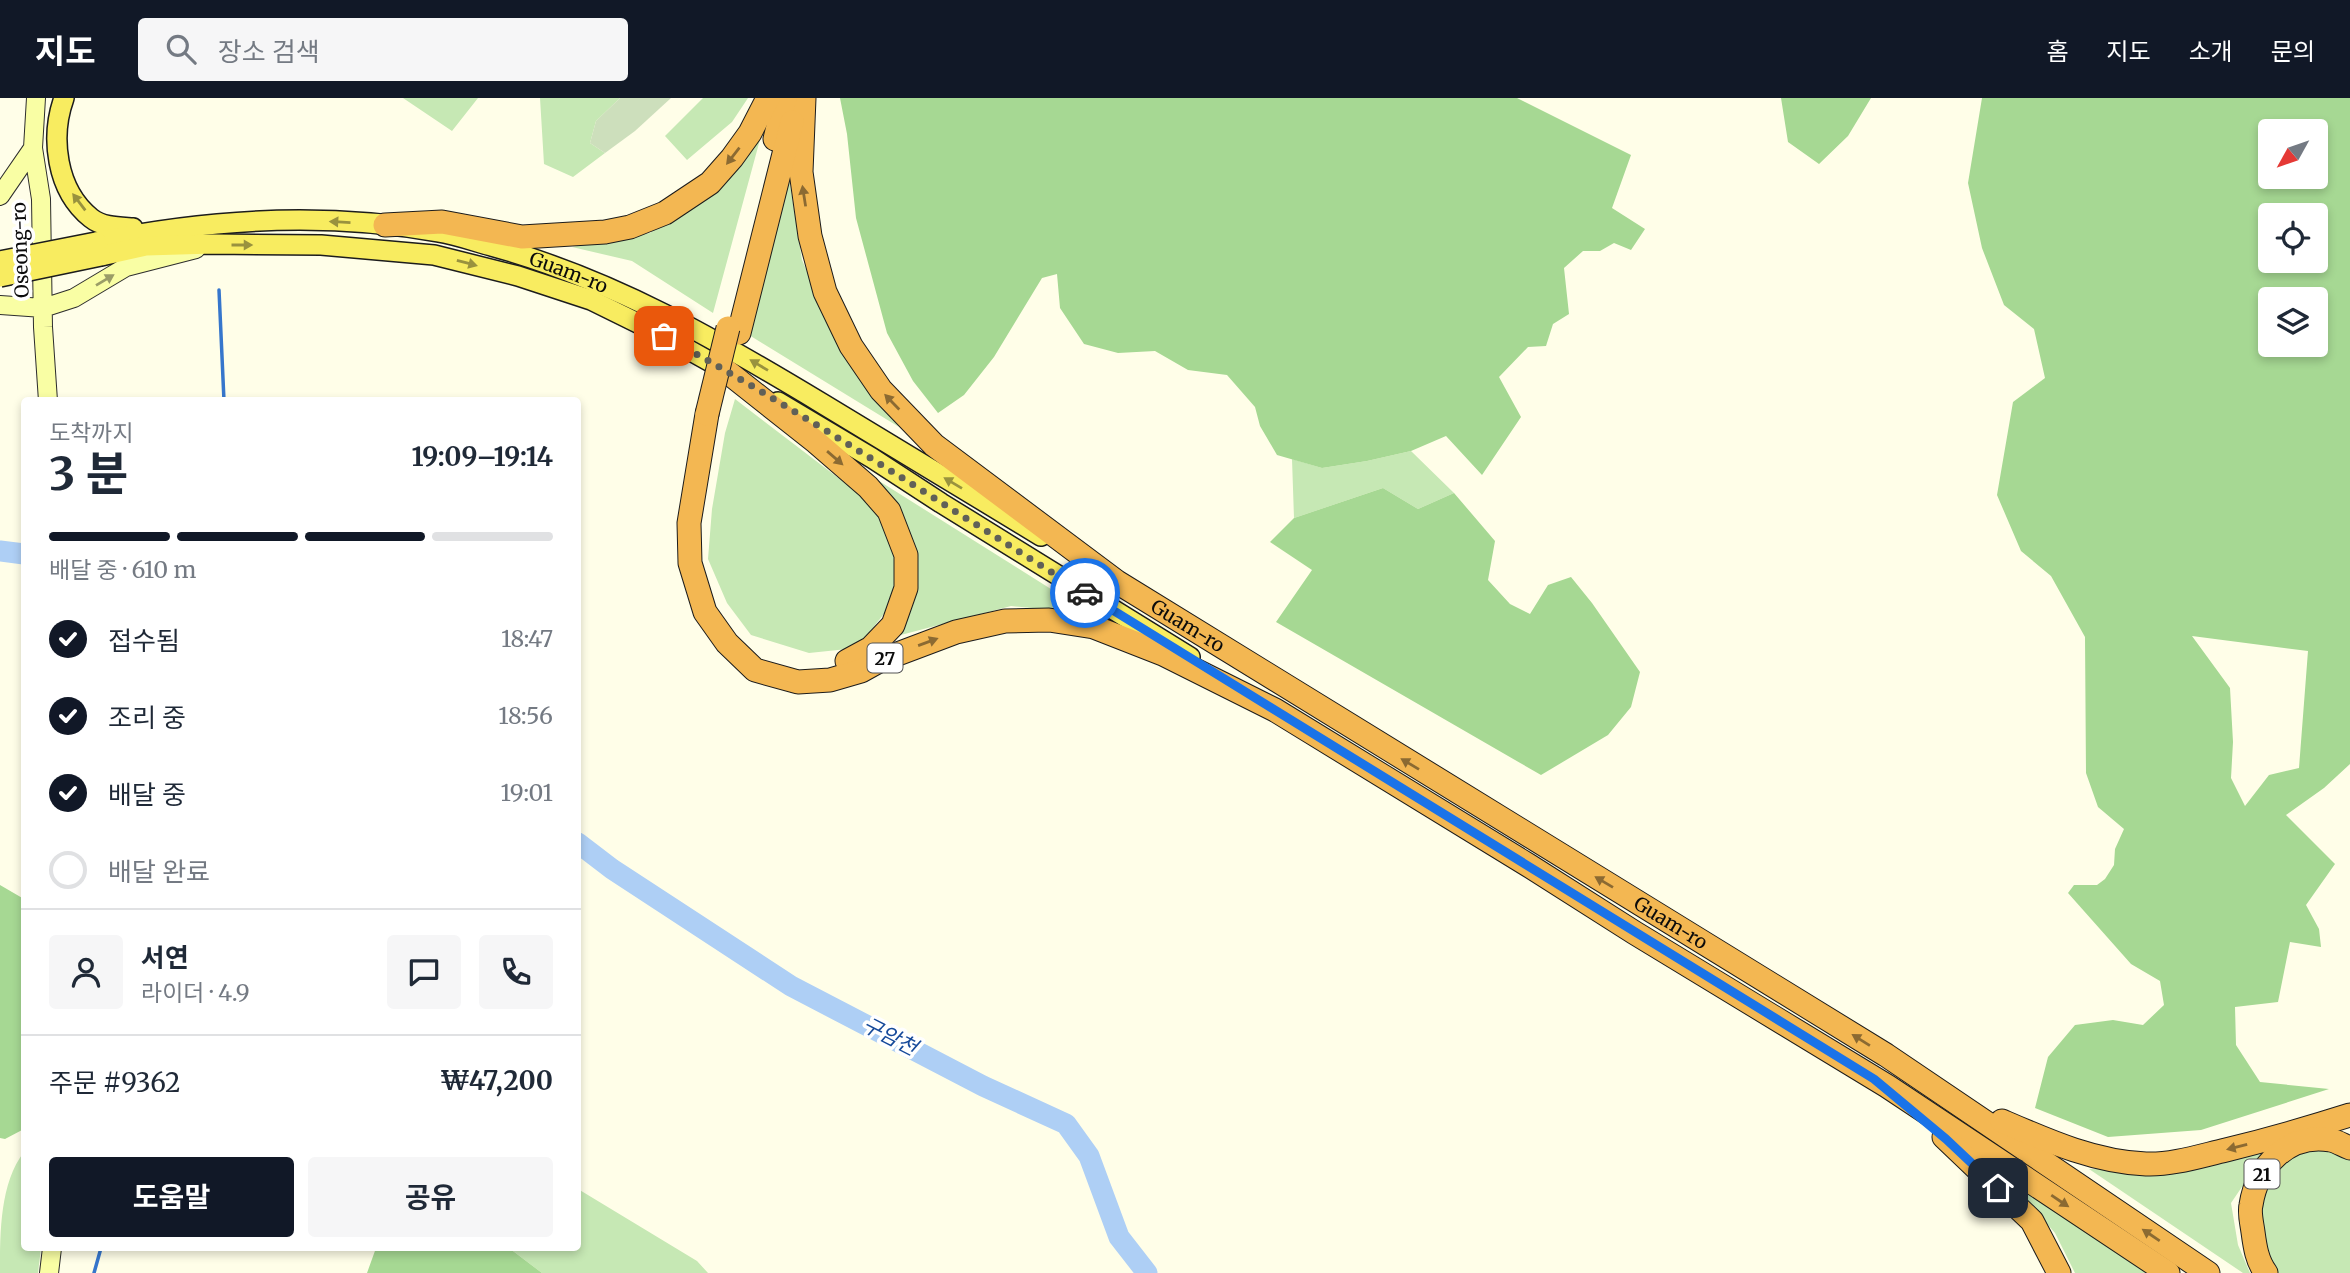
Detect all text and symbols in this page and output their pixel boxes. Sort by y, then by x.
search box [138,18,628,81]
icon: search [162,30,200,68]
text: 지도 [35,31,96,72]
text: 장소 검색 [218,35,320,68]
text: 홈 [2046,36,2068,67]
text: 지도 [2106,36,2151,67]
text: 소개 [2189,36,2233,67]
text: 문의 [2271,36,2315,67]
north arrow [2258,119,2328,189]
map controls [2258,119,2328,357]
one-way arrow [725,147,740,165]
one-way arrow [798,185,809,207]
one-way arrow [72,193,86,211]
street label: Oseong-ro [6,202,34,298]
button: locate [2258,203,2328,273]
one-way arrow [328,216,350,227]
one-way arrow [231,239,253,250]
street label: Guam-ro [526,246,612,298]
one-way arrow [457,258,479,269]
one-way arrow [95,273,114,286]
button: layers [2258,287,2328,357]
pin [634,306,694,366]
icon: bag [645,317,683,355]
one-way arrow [749,359,768,372]
one-way arrow [884,394,900,411]
text: 도착까지 [49,418,134,447]
text: 19:09–19:14 [411,440,553,473]
text: 3 분 [49,445,129,503]
one-way arrow [826,450,844,466]
one-way arrow [944,477,963,490]
text: 배달 중 · 610 m [49,555,196,584]
courier [1050,558,1120,628]
icon: car [1066,574,1104,612]
street label: Guam-ro [1147,594,1229,657]
icon: check [49,620,87,658]
text: 접수됨 [108,624,180,657]
text: 18:47 [501,624,553,653]
one-way arrow [917,636,938,647]
road number: 27 [868,644,903,672]
icon: check [49,697,87,735]
text: 조리 중 [108,701,186,734]
text: 18:56 [498,701,553,730]
one-way arrow [1400,758,1419,770]
icon: check [49,774,87,812]
text: 배달 중 [108,778,186,811]
text: 19:01 [501,778,553,807]
text: 배달 완료 [108,855,210,888]
one-way arrow [1595,876,1614,888]
street label: Guam-ro [1630,891,1712,954]
button: person [49,935,123,1009]
button: chat [387,935,461,1009]
button: phone [479,935,553,1009]
text: 서연 [141,941,189,974]
text: 라이더 · 4.9 [141,978,250,1007]
water label: 구암천 [858,1011,924,1062]
one-way arrow [1851,1033,1870,1046]
text: ₩47,200 [441,1064,553,1097]
text: 주문 #9362 [49,1066,180,1099]
one-way arrow [2226,1142,2248,1153]
button: 도움말 [49,1157,294,1237]
button: 공유 [308,1157,553,1237]
pin [1968,1158,2028,1218]
road number: 21 [2244,1160,2280,1189]
icon: home [1979,1169,2017,1207]
one-way arrow [2051,1194,2069,1208]
one-way arrow [2142,1228,2160,1242]

